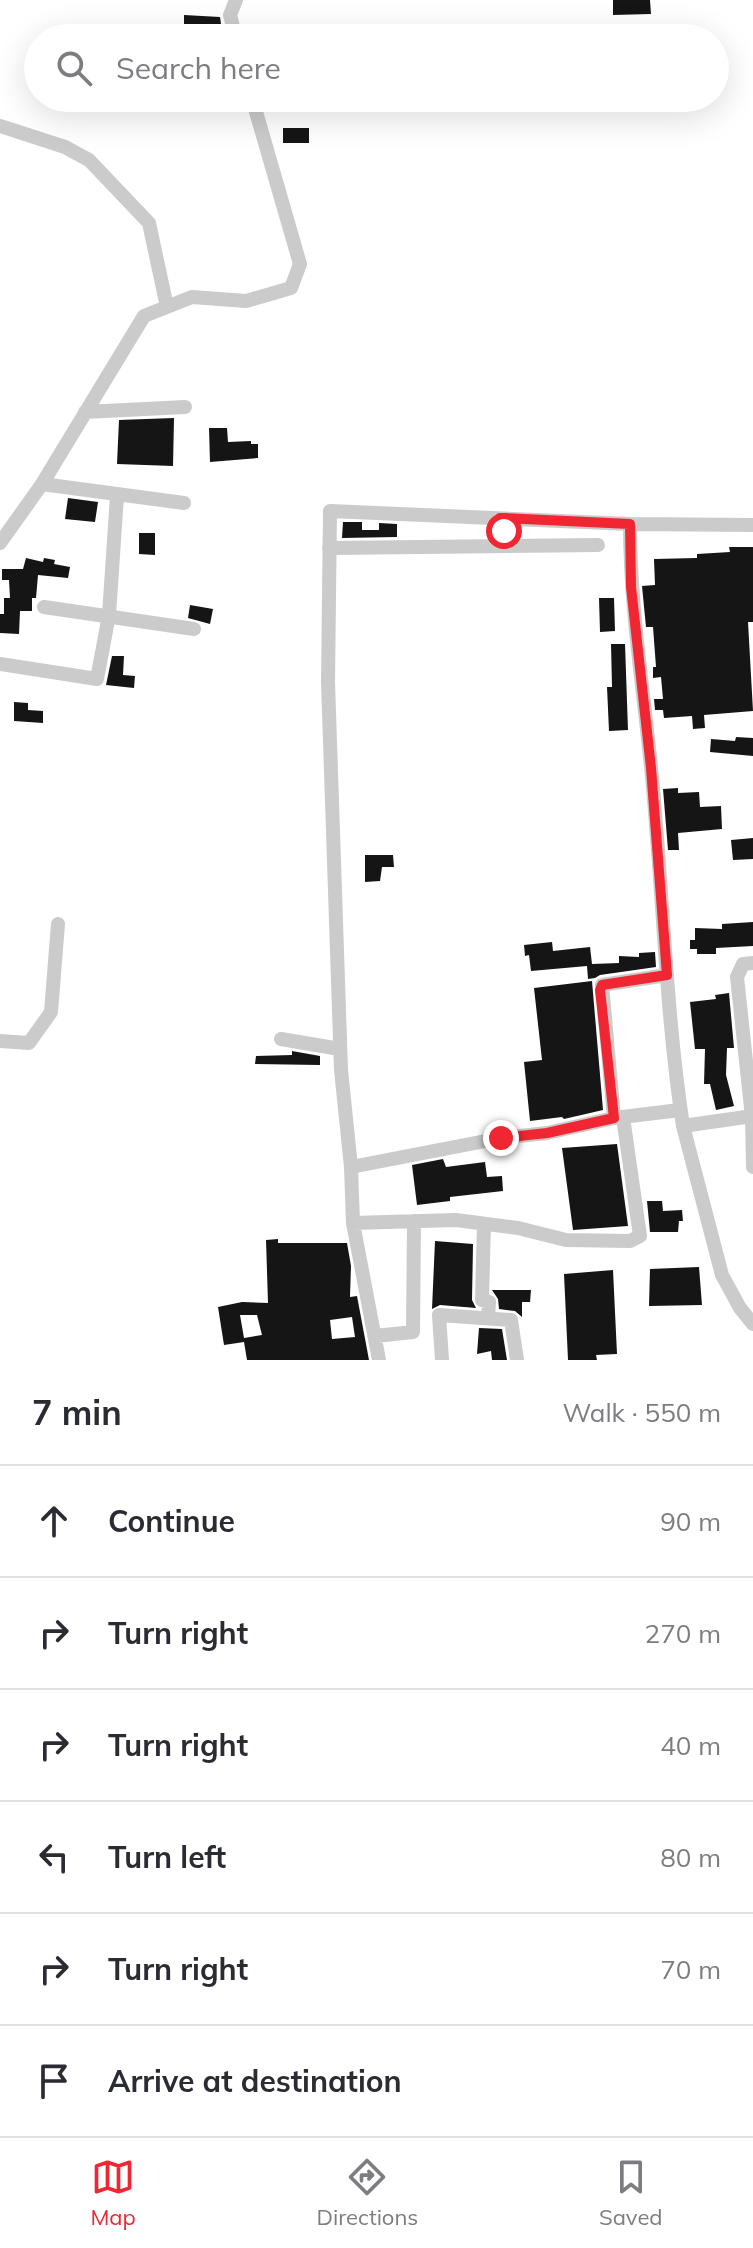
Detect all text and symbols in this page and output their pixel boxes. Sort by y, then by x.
search box [24,24,729,112]
icon: search [52,46,96,90]
text: Search here [116,49,281,87]
route start [486,513,522,549]
route end [483,1120,519,1156]
text: 7 min [32,1391,122,1434]
text: Walk · 550 m [562,1396,721,1429]
icon: ahead [32,1499,76,1543]
text: Continue [108,1502,235,1540]
text: 90 m [660,1505,721,1538]
icon: right [32,1611,76,1655]
text: Turn right [108,1614,248,1652]
text: 270 m [645,1617,721,1650]
icon: right [32,1723,76,1767]
text: Turn right [108,1726,248,1764]
text: 40 m [660,1729,721,1762]
icon: left [32,1835,76,1879]
text: Turn left [108,1838,226,1876]
text: 80 m [660,1841,721,1874]
icon: right [32,1947,76,1991]
text: Turn right [108,1950,248,1988]
text: 70 m [660,1953,721,1986]
icon: arrive [32,2059,76,2103]
text: Arrive at destination [108,2062,402,2100]
tab: Map [90,2155,136,2231]
tab: Directions [317,2155,418,2231]
tab: Saved [599,2155,663,2231]

